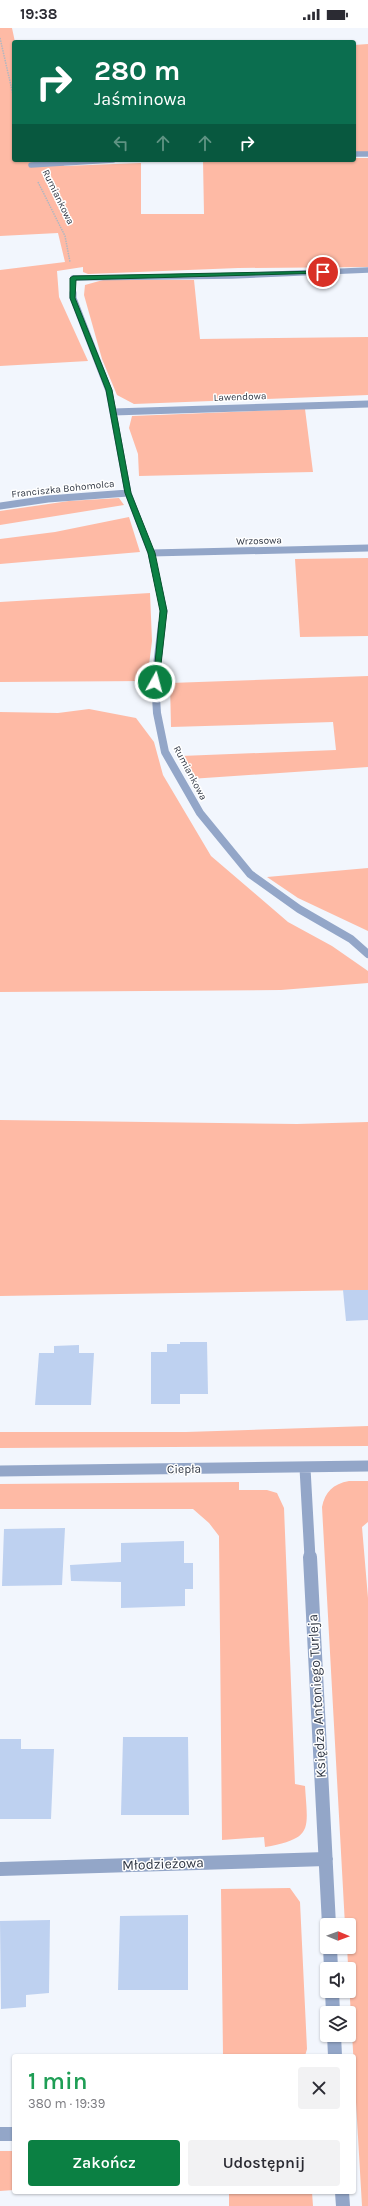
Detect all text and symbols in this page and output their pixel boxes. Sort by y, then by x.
text: 19:38 [20,5,58,23]
text: 280 m [94,54,180,87]
icon: right [28,56,80,108]
text: Jaśminowa [94,88,187,110]
icon: left [110,132,132,154]
icon: ahead [152,132,174,154]
icon: ahead [194,132,216,154]
icon: right [236,132,258,154]
street label: Rumiankowa [39,167,77,227]
pin [306,255,340,289]
icon: arrive [312,261,334,283]
street label: Lawendowa [213,390,267,404]
street label: Franciszka Bohomolca [11,478,115,500]
street label: Wrzosowa [236,534,282,548]
position arrow [134,661,176,703]
street label: Rumiankowa [171,744,209,802]
street label: Ciepła [167,1462,201,1476]
street label: Księdza Antoniego Turleja [304,1614,330,1778]
street label: Młodzieżowa [122,1854,204,1874]
north arrow [320,1918,356,1954]
map controls [320,1918,356,2042]
button: sound [320,1962,356,1998]
button: layers [320,2006,356,2042]
text: 1 min [28,2067,88,2095]
button: close [298,2067,340,2109]
text: 380 m · 19:39 [28,2096,105,2111]
button: Zakończ [28,2140,180,2186]
button: Udostępnij [188,2140,340,2186]

